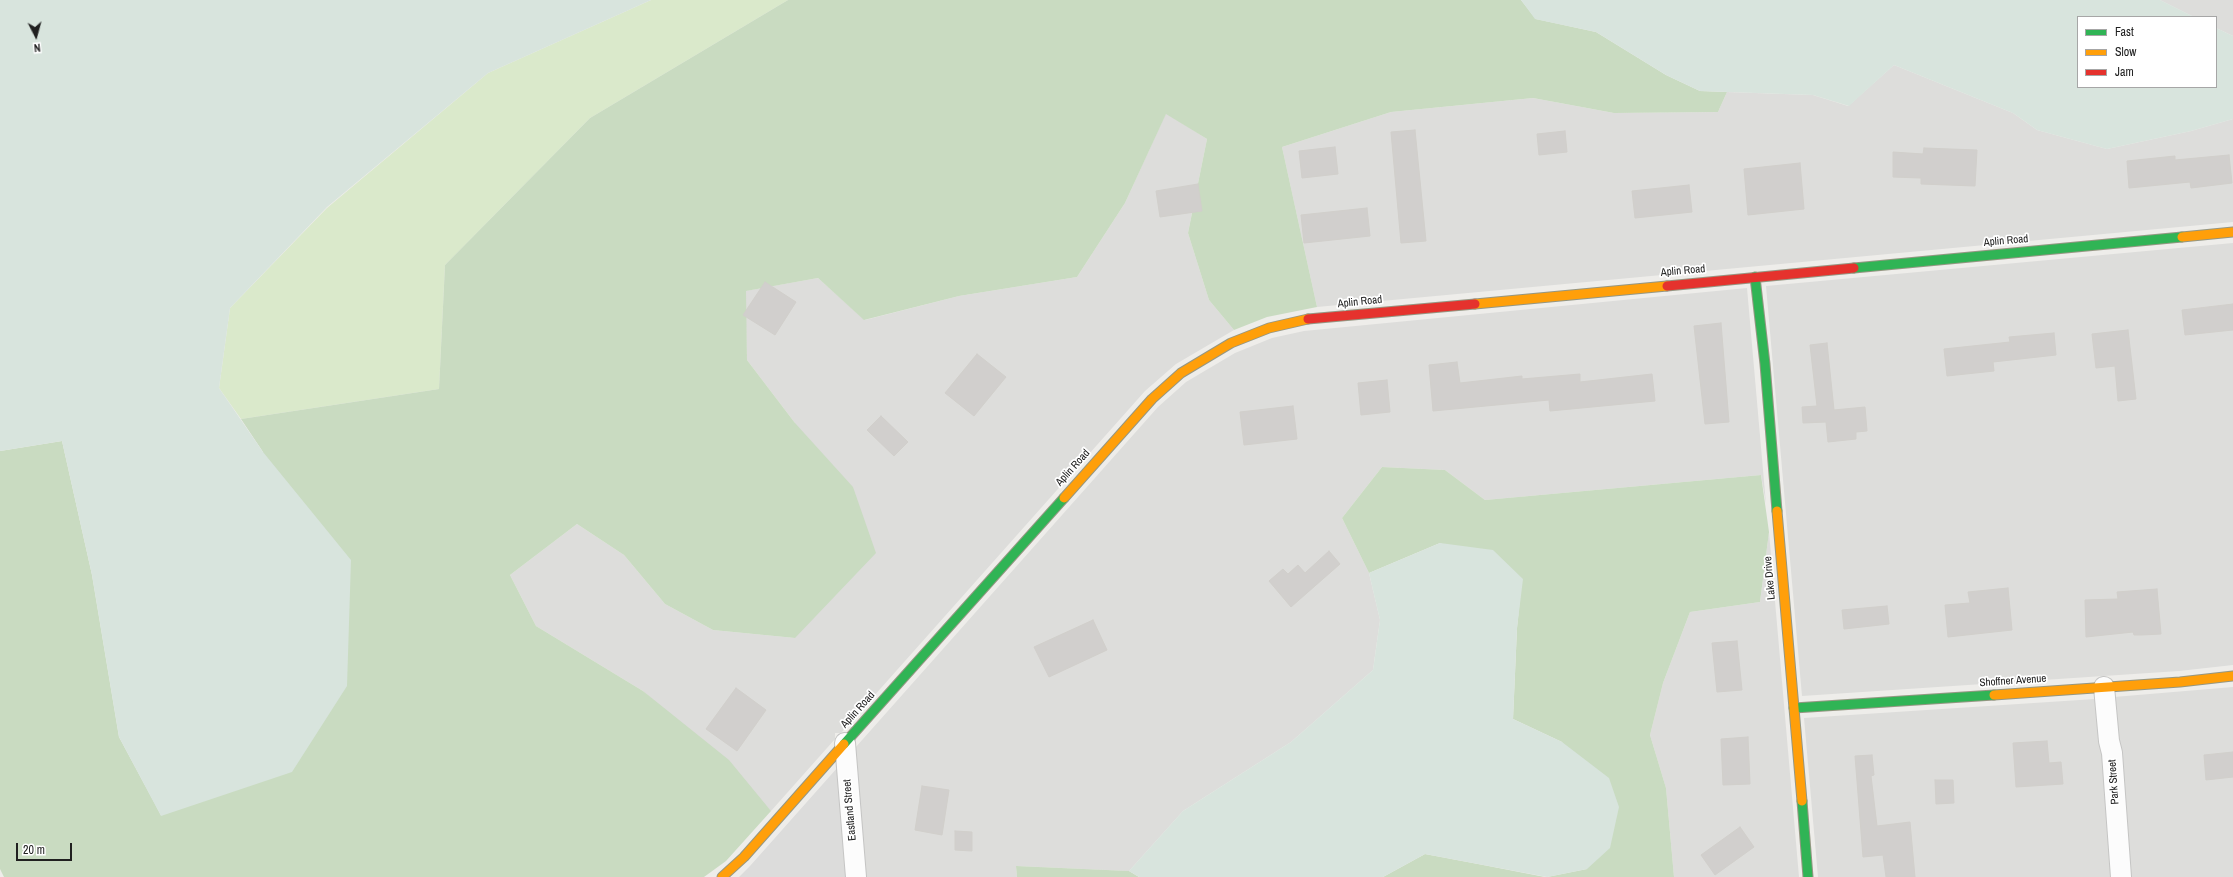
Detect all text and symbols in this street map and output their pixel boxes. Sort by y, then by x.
north arrow [16,16,56,56]
legend [2077,16,2217,88]
text: Fast [2115,24,2134,40]
text: N [33,41,41,55]
text: Slow [2115,44,2136,60]
text: Jam [2115,64,2134,80]
street label: Aplin Road [1983,232,2029,250]
street label: Aplin Road [1660,262,1706,280]
street label: Aplin Road [1337,293,1383,311]
street label: Aplin Road [1053,447,1093,489]
street label: Lake Drive [1762,556,1778,600]
street label: Shoffner Avenue [1979,672,2047,690]
street label: Aplin Road [838,689,878,731]
street label: Park Street [2106,759,2122,805]
street label: Eastland Street [841,779,859,841]
scale bar [18,835,74,861]
text: 20 m [23,842,45,858]

